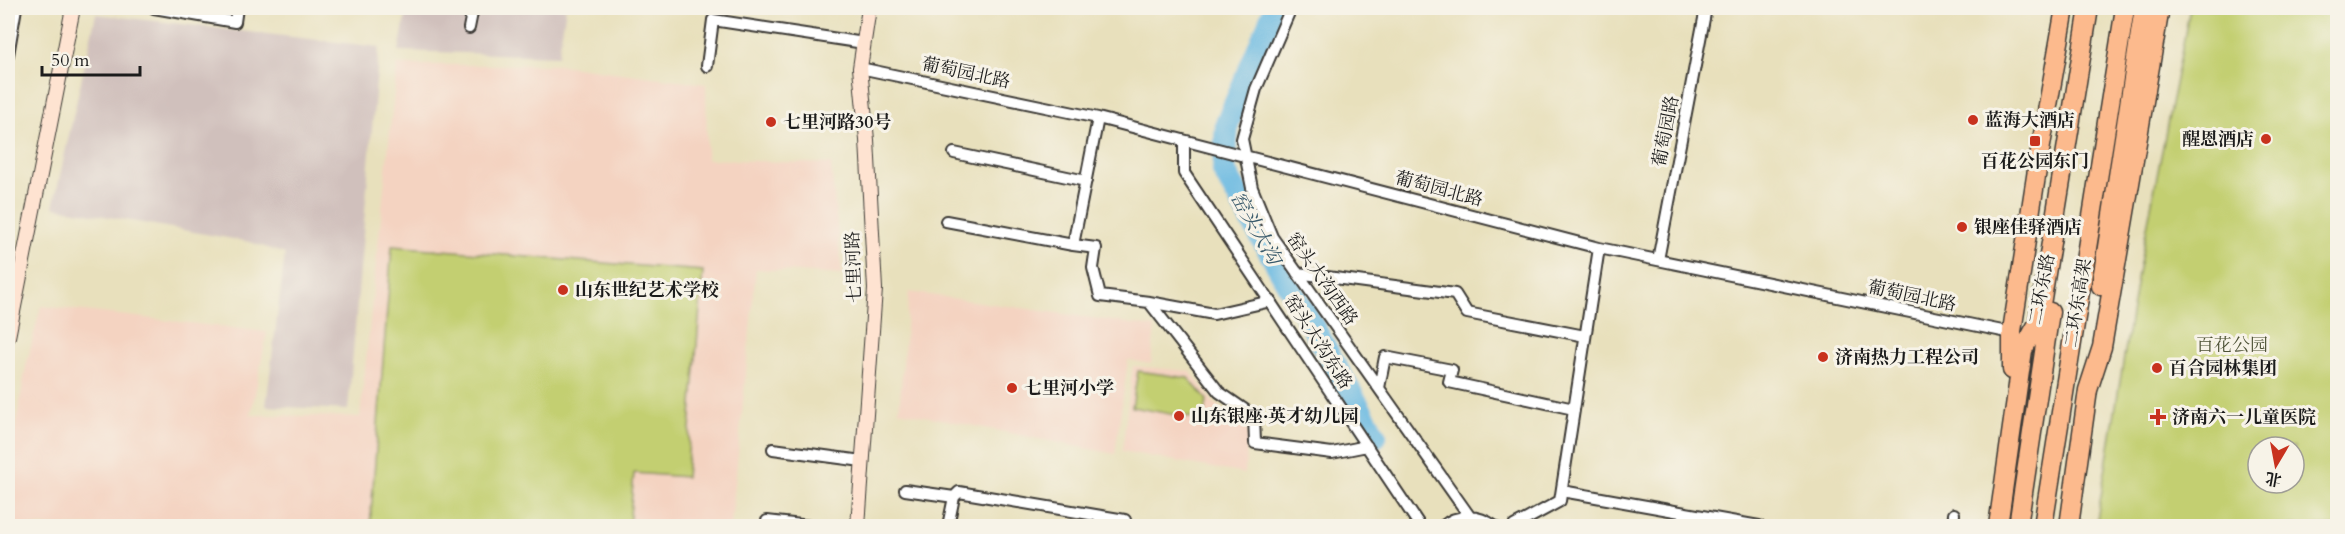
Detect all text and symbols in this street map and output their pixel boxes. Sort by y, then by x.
scale bar [42,39,140,77]
text: 50 m [51,48,90,73]
street label: 葡萄园北路 [919,51,1013,95]
street label: 葡萄园路 [1647,93,1685,169]
place label: 蓝海大酒店 [1985,108,2075,133]
place label: 七里河路30号 [783,110,891,135]
marker: 蓝海大酒店 [1966,113,1980,127]
marker: 七里河路30号 [764,115,778,129]
place label: 醒恩酒店 [2182,127,2254,152]
marker: 醒恩酒店 [2259,132,2273,146]
marker: 百花公园东门 [2028,134,2042,148]
place label: 百花公园东门 [1981,149,2089,174]
street label: 葡萄园北路 [1392,165,1486,213]
water label: 窑头大沟 [1224,187,1289,272]
place label: 银座佳驿酒店 [1974,215,2082,240]
marker: 银座佳驿酒店 [1955,220,1969,234]
street label: 窑头大沟西路 [1281,228,1363,330]
street label: 七里河路 [840,231,868,303]
street label: 二环东路 [2023,251,2061,327]
street label: 二环东高架 [2059,257,2097,349]
street label: 葡萄园北路 [1865,274,1959,318]
place label: 山东世纪艺术学校 [575,278,719,303]
marker: 山东世纪艺术学校 [556,283,570,297]
street label: 窑头大沟东路 [1278,290,1358,394]
park label: 百花公园 [2196,333,2268,358]
place label: 济南热力工程公司 [1835,345,1979,370]
marker: 济南热力工程公司 [1816,350,1830,364]
place label: 百合园林集团 [2169,356,2277,381]
marker: 百合园林集团 [2150,361,2164,375]
place label: 七里河小学 [1024,376,1114,401]
marker: 七里河小学 [1005,381,1019,395]
place label: 山东银座·英才幼儿园 [1191,404,1358,429]
place label: 济南六一儿童医院 [2172,405,2316,430]
marker: 济南六一儿童医院 [2149,408,2167,426]
marker: 山东银座·英才幼儿园 [1172,409,1186,423]
north arrow [2246,435,2306,495]
text: 北 [2264,467,2283,491]

